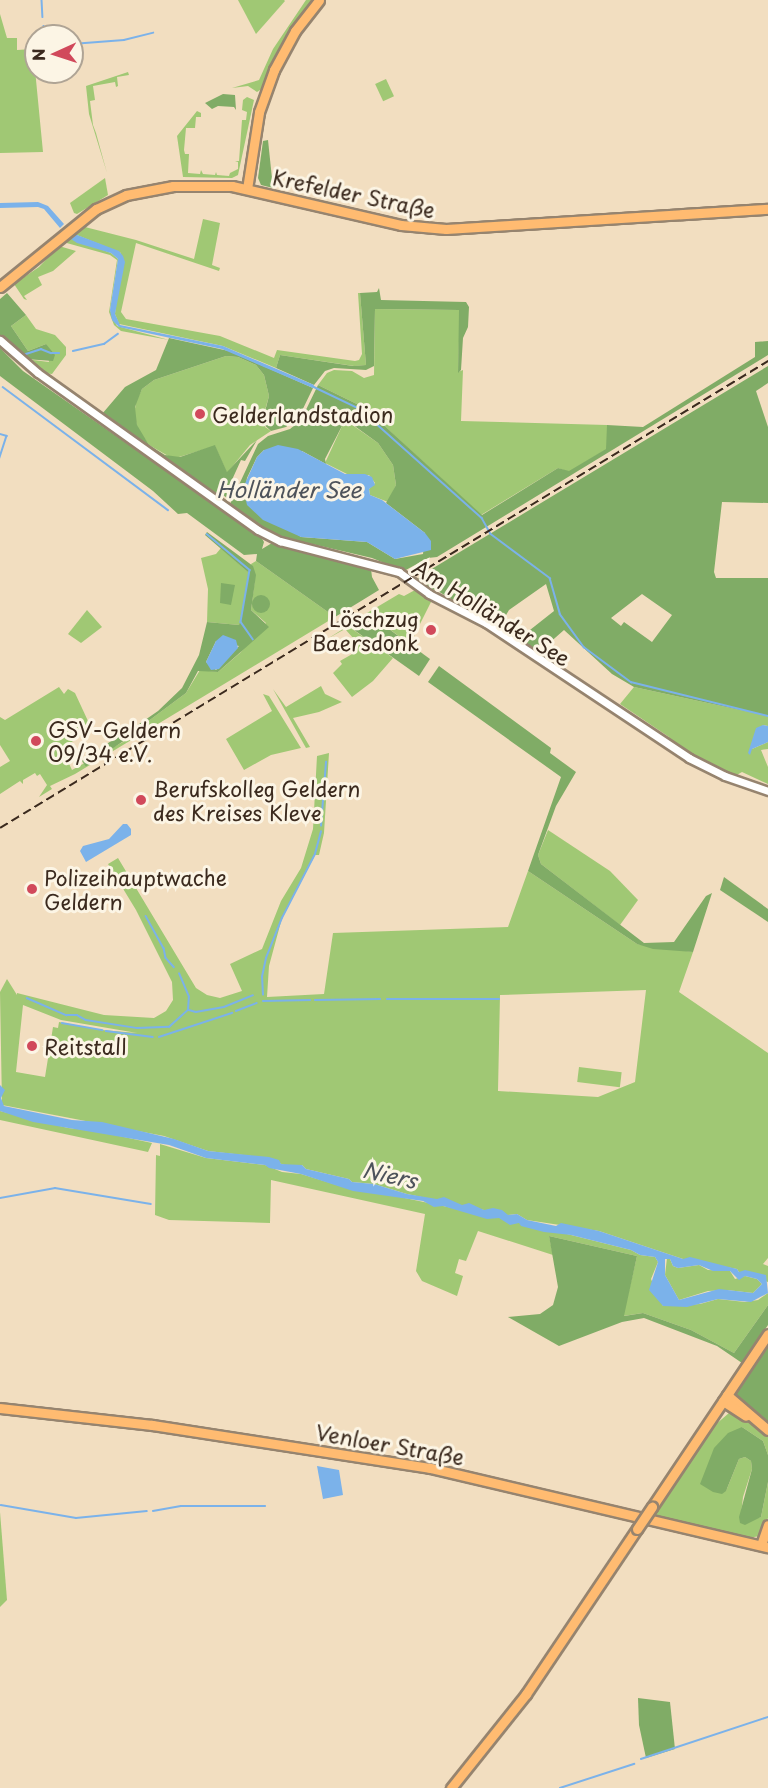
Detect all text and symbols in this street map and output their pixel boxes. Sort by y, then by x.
north arrow [24,24,84,84]
text: N [26,48,50,62]
street label: Krefelder Straße [270,163,438,223]
place label: Gelderlandstadion [212,401,393,427]
marker: Gelderlandstadion [193,407,207,421]
water label: Holländer See [215,476,363,502]
street label: Am Holländer See [408,553,576,671]
place label: Löschzug Baersdonk [312,605,419,655]
marker: Löschzug Baersdonk [424,623,438,637]
place label: GSV-Geldern 09/34 e.V. [48,716,181,766]
marker: GSV-Geldern 09/34 e.V. [29,734,43,748]
place label: Berufskolleg Geldern des Kreises Kleve [153,775,363,825]
marker: Berufskolleg Geldern des Kreises Kleve [134,793,148,807]
place label: Polizeihauptwache Geldern [44,864,227,914]
marker: Polizeihauptwache Geldern [25,882,39,896]
place label: Reitstall [44,1033,127,1059]
marker: Reitstall [25,1039,39,1053]
water label: Niers [360,1155,420,1193]
street label: Venloer Straße [313,1418,467,1470]

